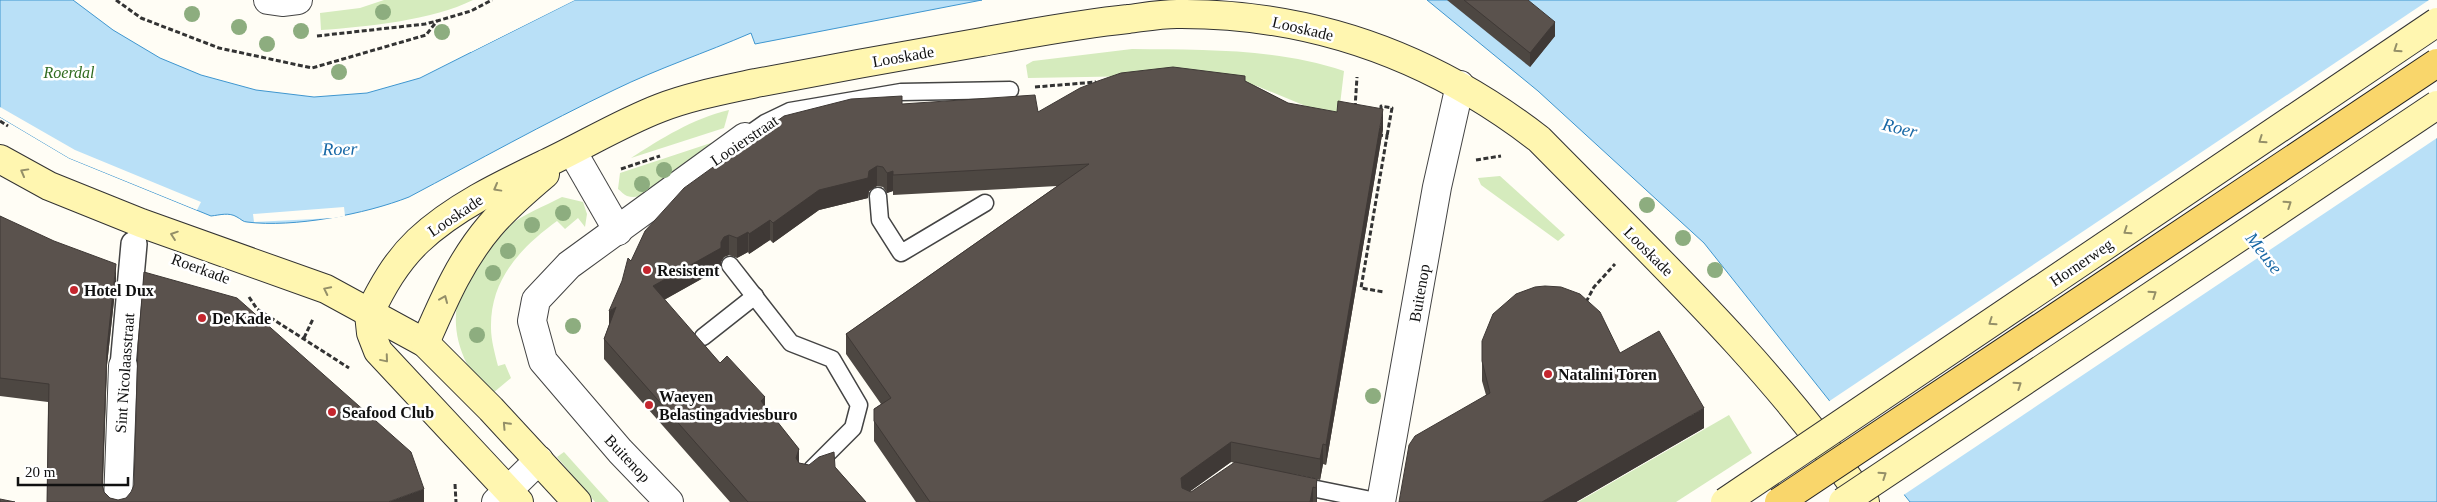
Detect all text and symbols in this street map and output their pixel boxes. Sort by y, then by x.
street label: Looskade [1271,13,1335,44]
street label: Looskade [871,43,935,70]
one-way arrow [2393,43,2402,52]
park label: Roerdal [43,64,95,81]
street label: Looierstraat [707,111,782,169]
water label: Roer [1880,114,1920,142]
one-way arrow [2258,134,2268,143]
water label: Roer [321,139,359,159]
one-way arrow [20,169,29,179]
one-way arrow [493,182,502,192]
street label: Looskade [425,191,486,240]
one-way arrow [2283,201,2292,210]
street label: Looskade [1621,223,1677,279]
one-way arrow [2123,225,2133,234]
water label: Meuse [2241,228,2286,278]
one-way arrow [170,230,179,240]
street label: Hornerweg [2047,235,2116,290]
street label: Roerkade [169,250,233,287]
place label: Resistent [657,262,720,279]
street label: Buitenop [1406,263,1434,324]
marker: Resistent [641,264,653,276]
place label: Hotel Dux [84,282,154,299]
marker: Hotel Dux [68,284,80,296]
one-way arrow [323,287,332,297]
one-way arrow [2148,291,2157,300]
one-way arrow [439,295,449,303]
place label: De Kade [212,310,271,327]
street label: Sint Nicolaasstraat [112,312,137,434]
marker: De Kade [196,312,208,324]
one-way arrow [1989,316,1998,325]
one-way arrow [379,353,388,362]
place label: Natalini Toren [1558,366,1657,383]
marker: Natalini Toren [1542,368,1554,380]
one-way arrow [2013,381,2022,391]
place label: Waeyen Belastingadviesburo [659,388,797,424]
marker: Waeyen Belastingadviesburo [643,399,655,411]
place label: Seafood Club [342,404,434,421]
marker: Seafood Club [326,406,338,418]
one-way arrow [503,421,512,430]
street label: Buitenop [601,431,654,486]
scale bar [18,454,128,486]
text: 20 m [25,464,56,480]
one-way arrow [1878,472,1887,481]

